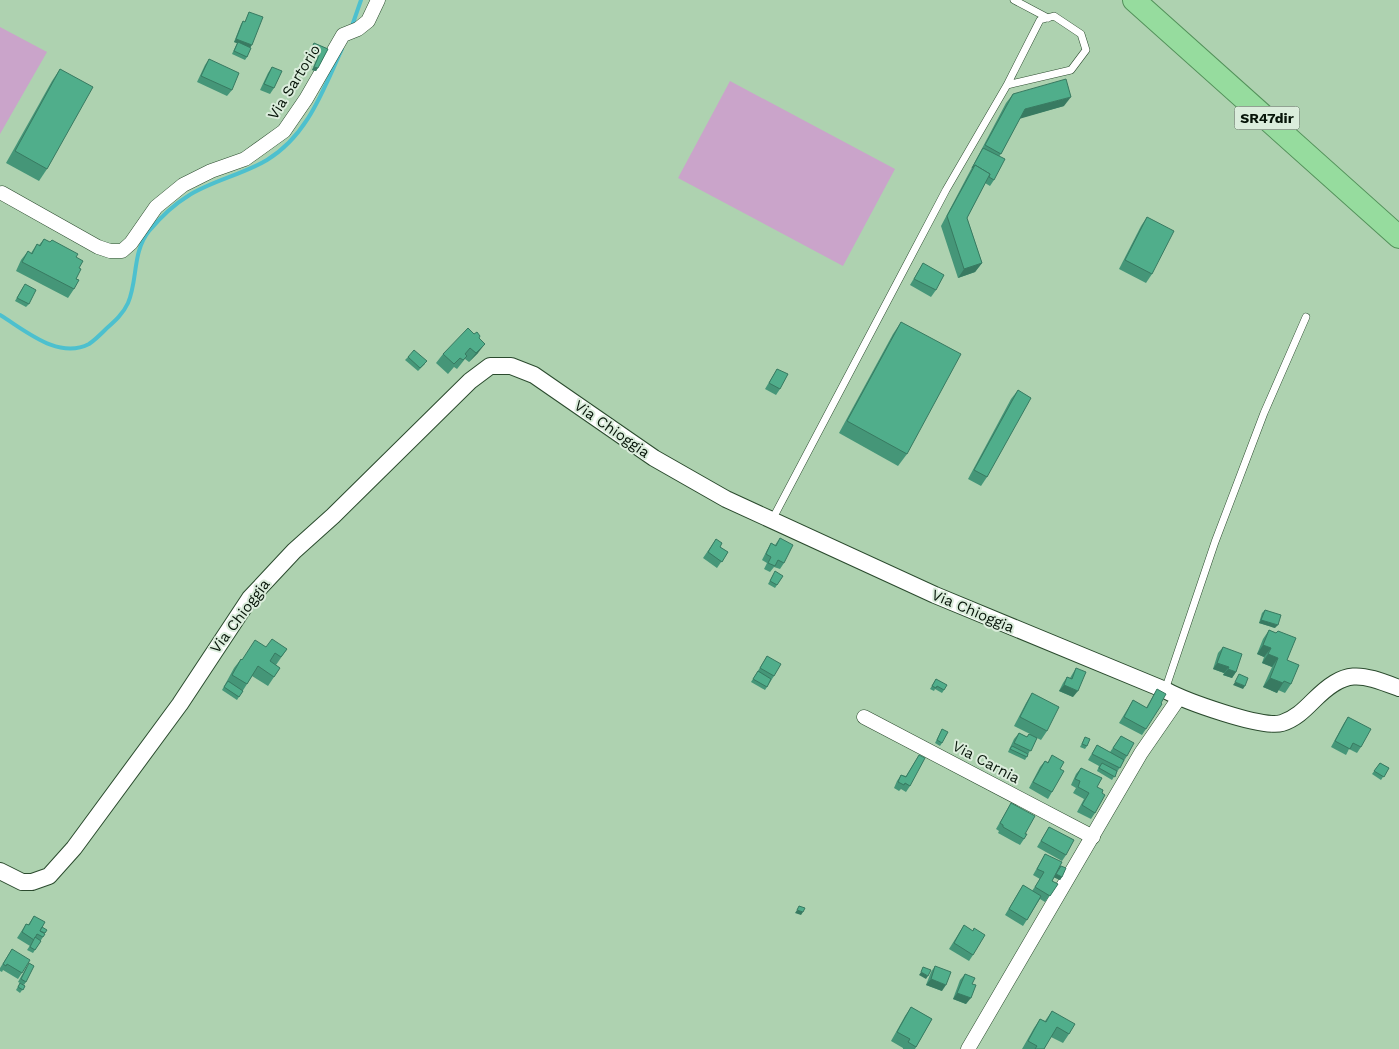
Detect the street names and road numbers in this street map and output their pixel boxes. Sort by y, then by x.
street label: Via Sartorio [264,41,324,123]
road number: SR47dir [1234,106,1300,130]
street label: Via Chioggia [571,396,654,462]
street label: Via Chioggia [206,575,274,657]
street label: Via Chioggia [929,586,1017,637]
street label: Via Carnia [949,737,1023,787]

